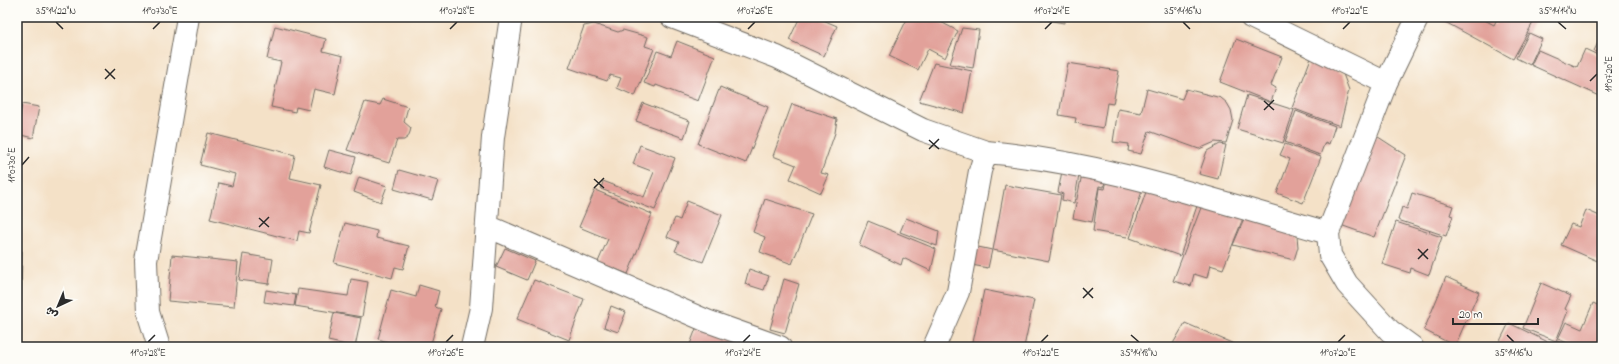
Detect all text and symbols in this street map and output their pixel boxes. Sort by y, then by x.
text: 35°14'22"N [36,4,76,19]
text: 11°07'30"E [142,4,178,19]
text: 11°07'28"E [439,4,475,19]
text: 11°07'26"E [737,4,773,19]
text: 11°07'24"E [1034,4,1070,19]
text: 35°14'16"N [1164,4,1202,19]
text: 11°07'22"E [1332,4,1368,19]
text: 35°14'14"N [1539,4,1577,19]
text: 11°07'20"E [1602,56,1617,92]
text: 11°07'30"E [5,147,20,183]
north arrow [38,286,78,326]
scale bar [1453,300,1538,326]
text: ش [42,303,62,322]
text: 20 m [1459,306,1482,324]
text: 11°07'28"E [130,346,166,361]
text: 11°07'26"E [428,346,464,361]
text: 11°07'24"E [725,346,761,361]
text: 11°07'22"E [1023,346,1059,361]
text: 35°14'18"N [1121,346,1158,361]
text: 11°07'20"E [1320,346,1356,361]
text: 35°14'16"N [1495,346,1533,361]

